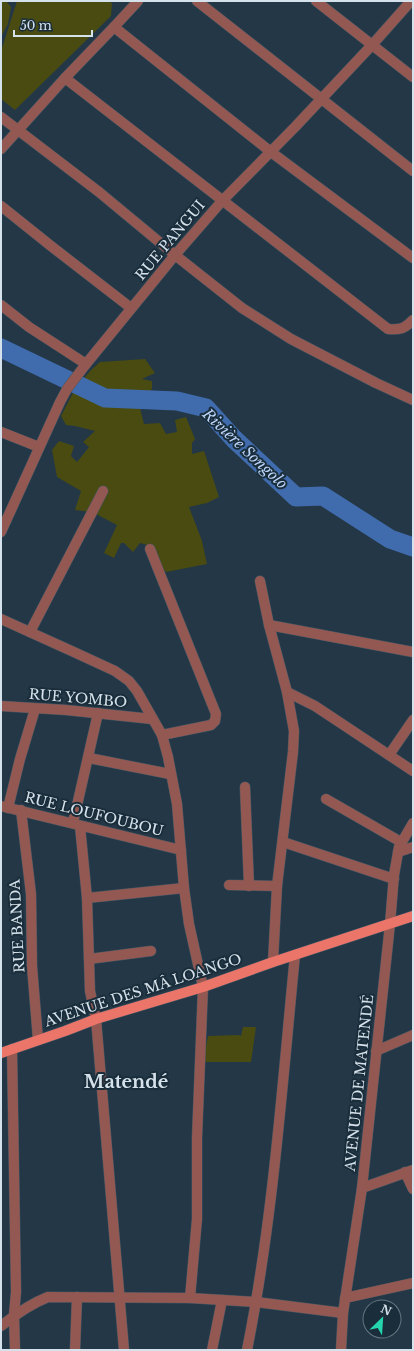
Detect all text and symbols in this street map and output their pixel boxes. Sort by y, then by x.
scale bar [14,12,92,38]
text: 50 m [20,18,52,33]
street label: RUE PANGUI [131,196,209,284]
water label: Rivière Songolo [198,404,292,493]
street label: RUE YOMBO [28,685,128,711]
street label: RUE LOUFOUBOU [23,788,165,840]
street label: RUE BANDA [6,879,28,973]
street label: AVENUE DES MÂ LOANGO [41,949,244,1031]
street label: AVENUE DE MATENDÉ [341,994,377,1173]
district label: Matendé [84,1071,168,1093]
north arrow [362,1299,402,1339]
text: N [379,1301,394,1319]

